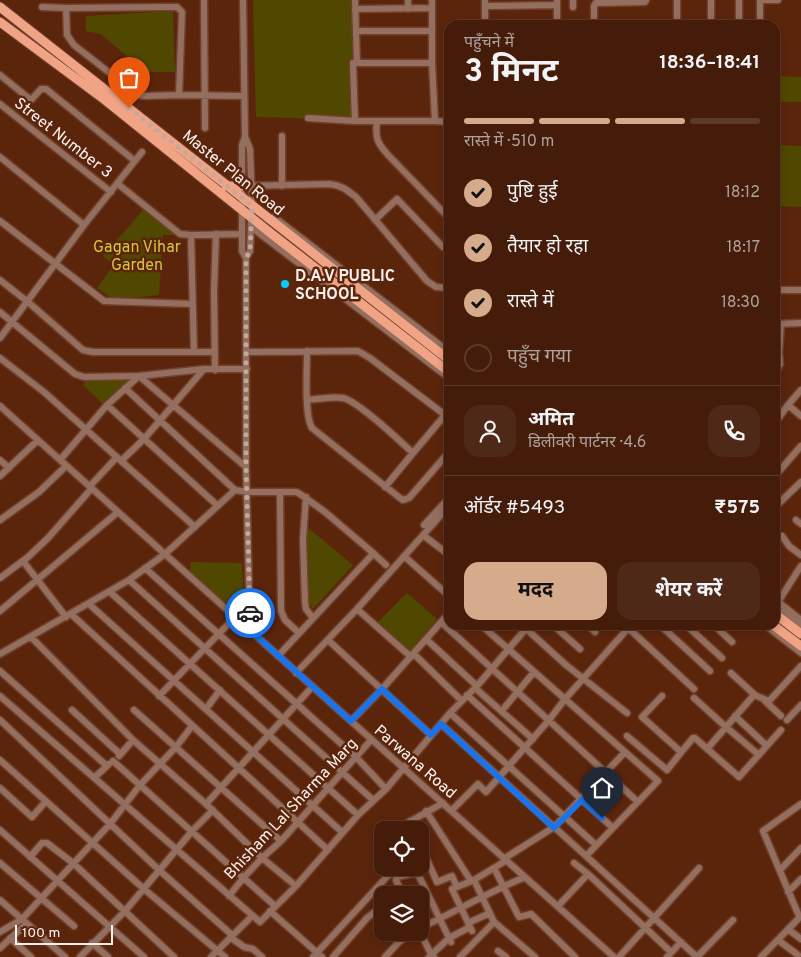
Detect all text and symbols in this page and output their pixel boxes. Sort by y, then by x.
text: पहुँचने में [464,33,514,53]
text: 18:36–18:41 [659,51,760,75]
text: 3 मिनट [464,53,558,93]
pin [108,57,150,108]
icon: bag [115,64,143,92]
street label: Street Number 3 [10,94,116,183]
street label: Master Plan Road [178,126,288,221]
text: रास्ते में · 510 m [464,132,554,152]
icon: check [464,179,492,207]
text: पुष्टि हुई [507,180,558,204]
text: 18:12 [725,183,760,203]
icon: check [464,234,492,262]
text: तैयार हो रहा [507,235,588,259]
park label: Gagan Vihar Garden [93,238,181,276]
text: 18:17 [726,238,760,258]
place label: D.A.V PUBLIC SCHOOL [295,267,395,305]
marker: D.A.V PUBLIC SCHOOL [279,278,291,290]
icon: check [464,289,492,317]
text: रास्ते में [507,290,554,314]
text: 18:30 [721,293,760,313]
text: पहुँच गया [507,345,571,369]
button: person [464,405,516,457]
button: phone [708,405,760,457]
text: अमित [528,408,574,432]
text: डिलीवरी पार्टनर · 4.6 [528,433,646,453]
text: ऑर्डर #5493 [464,496,565,520]
text: ₹575 [714,496,760,520]
button: मदद [464,562,607,620]
button: शेयर करें [617,562,760,620]
courier [225,588,275,638]
icon: car [236,599,264,627]
street label: Parwana Road [369,721,460,804]
street label: Bhisham Lal Sharma Marg [221,734,362,884]
pin [581,767,623,818]
icon: home [588,774,616,802]
map controls [374,821,429,941]
button: locate [374,821,429,876]
button: layers [374,886,429,941]
scale bar [15,922,112,945]
text: 100 m [22,925,60,942]

